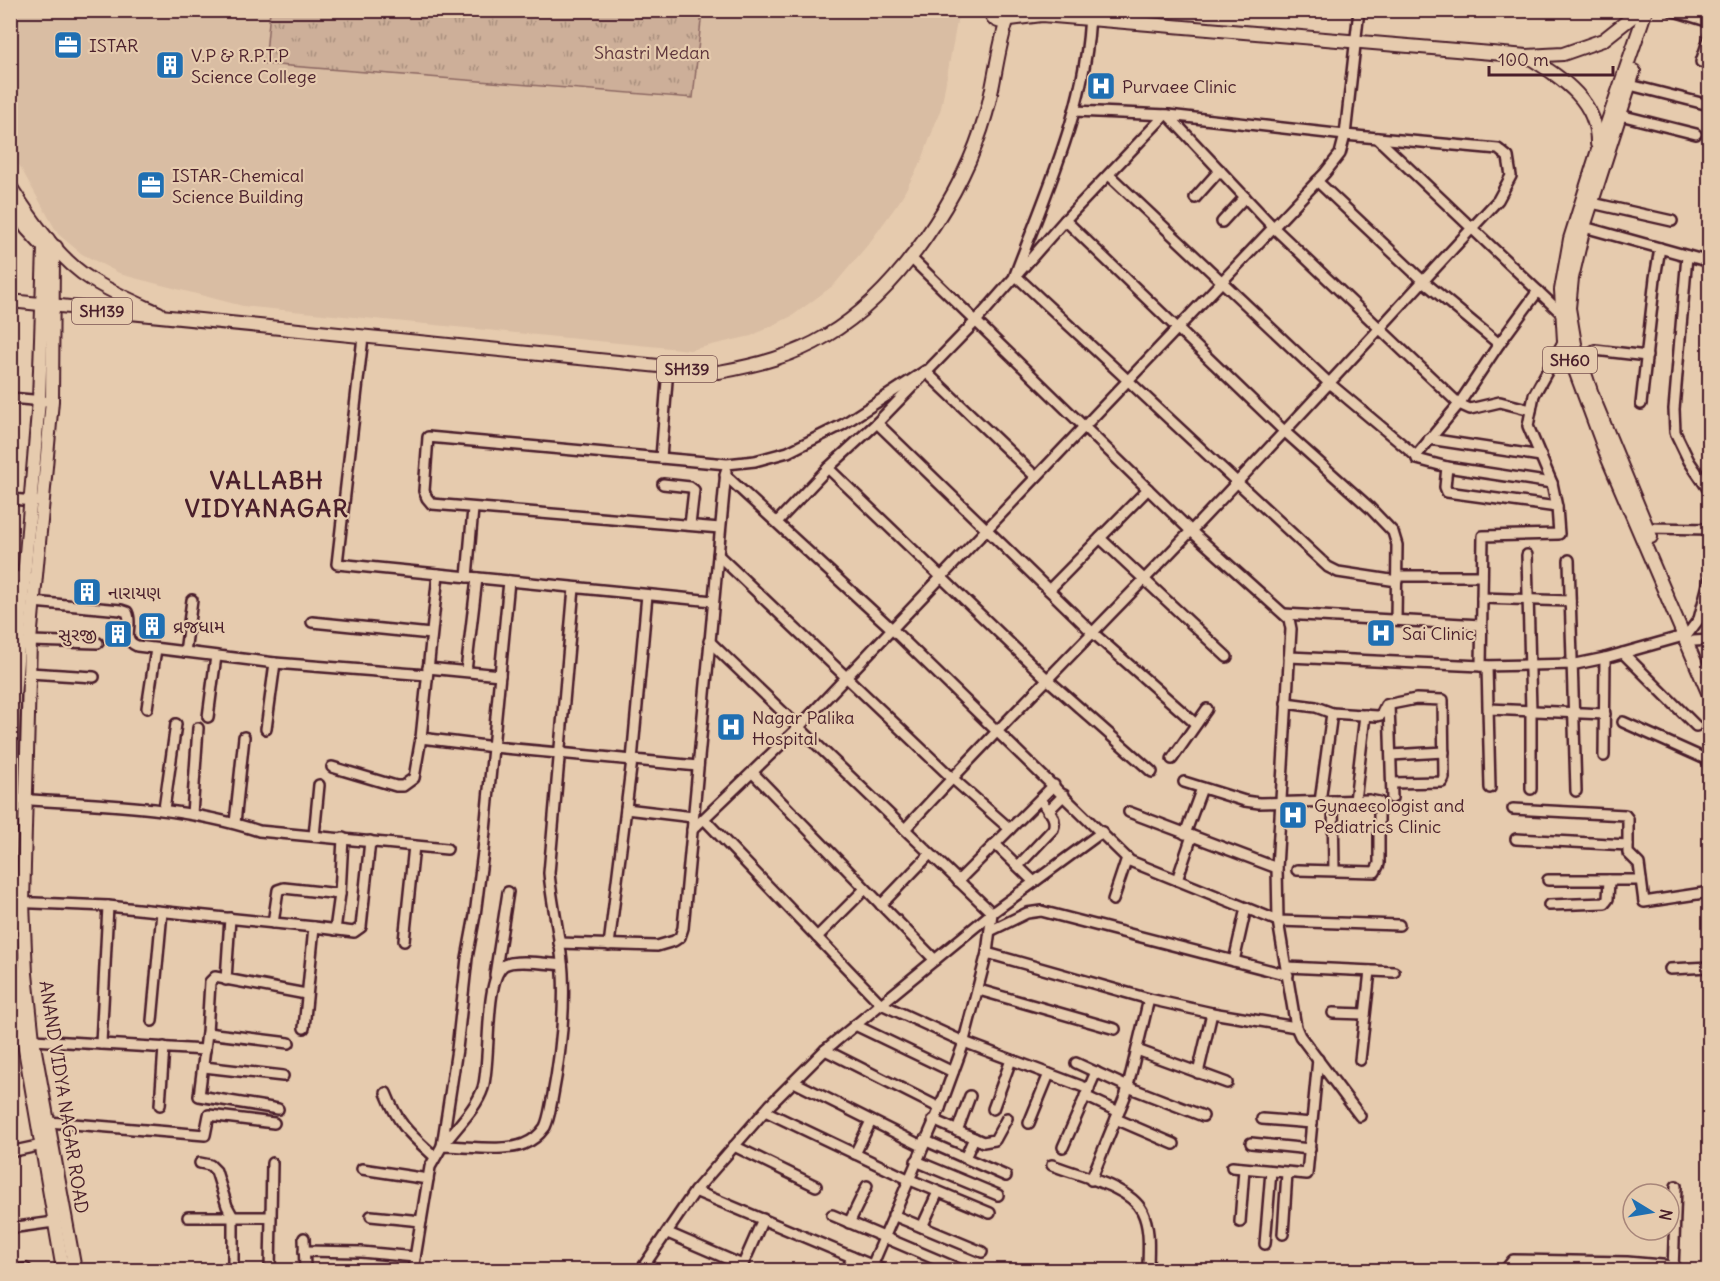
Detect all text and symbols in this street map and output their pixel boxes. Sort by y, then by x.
office icon: ISTAR [52,29,84,61]
place label: ISTAR [89,34,139,57]
scale bar [1489,39,1614,77]
park label: Shastri Medan [594,41,710,64]
place label: V.P & R.P.T.P Science College [191,44,316,88]
text: 100 m [1498,48,1549,71]
building icon: V.P & R.P.T.P Science College [154,49,186,81]
hospital icon: Purvaee Clinic [1085,70,1117,102]
place label: Purvaee Clinic [1122,75,1237,98]
place label: ISTAR-Chemical Science Building [172,164,304,208]
office icon: ISTAR-Chemical Science Building [135,169,167,201]
road number: SH139 [72,298,132,324]
road number: SH60 [1543,347,1597,373]
road number: SH139 [657,356,717,382]
district label: VALLABH VIDYANAGAR [185,465,349,523]
building icon: નારાયણ [71,576,103,608]
place label: નારાયણ [108,581,161,604]
building icon: વ્રજધામ [136,610,168,642]
place label: વ્રજધામ [173,615,225,638]
hospital icon: Sai Clinic [1365,617,1397,649]
building icon: સુરજી [102,618,134,650]
place label: Sai Clinic [1402,622,1474,645]
place label: સુરજી [58,623,97,647]
place label: Nagar Palika Hospital [752,706,855,750]
hospital icon: Nagar Palika Hospital [715,711,747,743]
place label: Gynaecologist and Pediatrics Clinic [1314,794,1465,838]
hospital icon: Gynaecologist and Pediatrics Clinic [1277,799,1309,831]
street label: ANAND VIDYA NAGAR ROAD [34,979,94,1215]
north arrow [1621,1182,1681,1242]
text: N [1655,1208,1677,1222]

